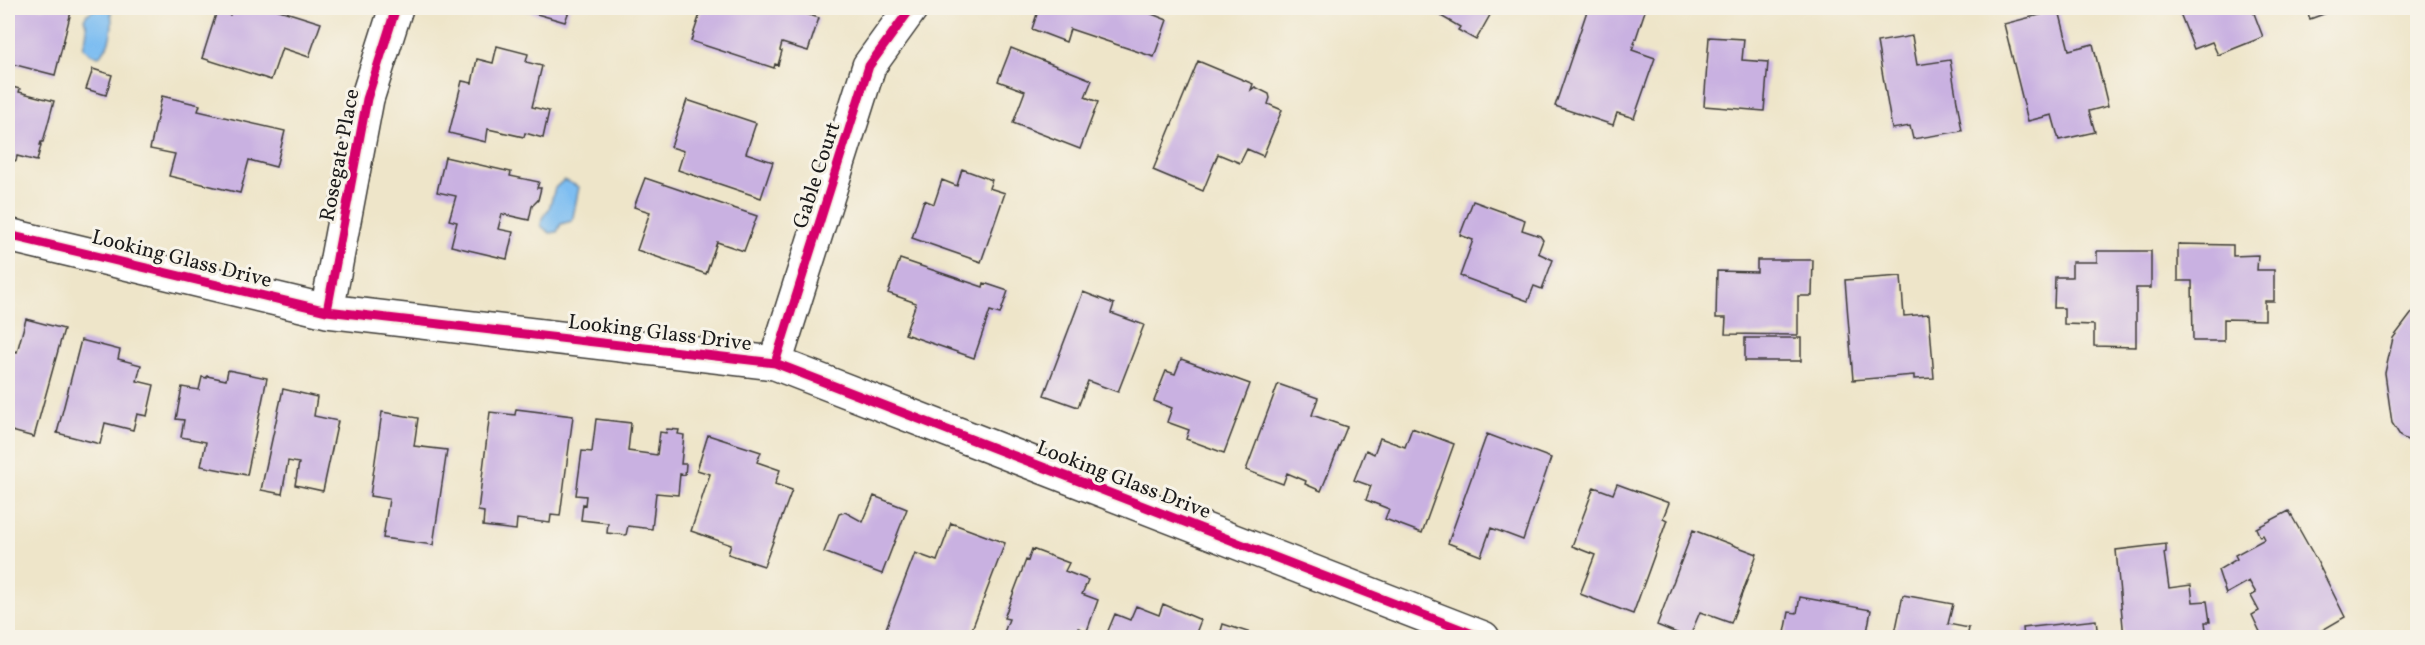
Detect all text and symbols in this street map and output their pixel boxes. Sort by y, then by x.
street label: Rosegate Place [313,86,368,224]
street label: Gable Court [787,118,848,232]
street label: Looking Glass Drive [89,223,275,296]
street label: Looking Glass Drive [566,308,753,359]
street label: Looking Glass Drive [1032,434,1215,527]

